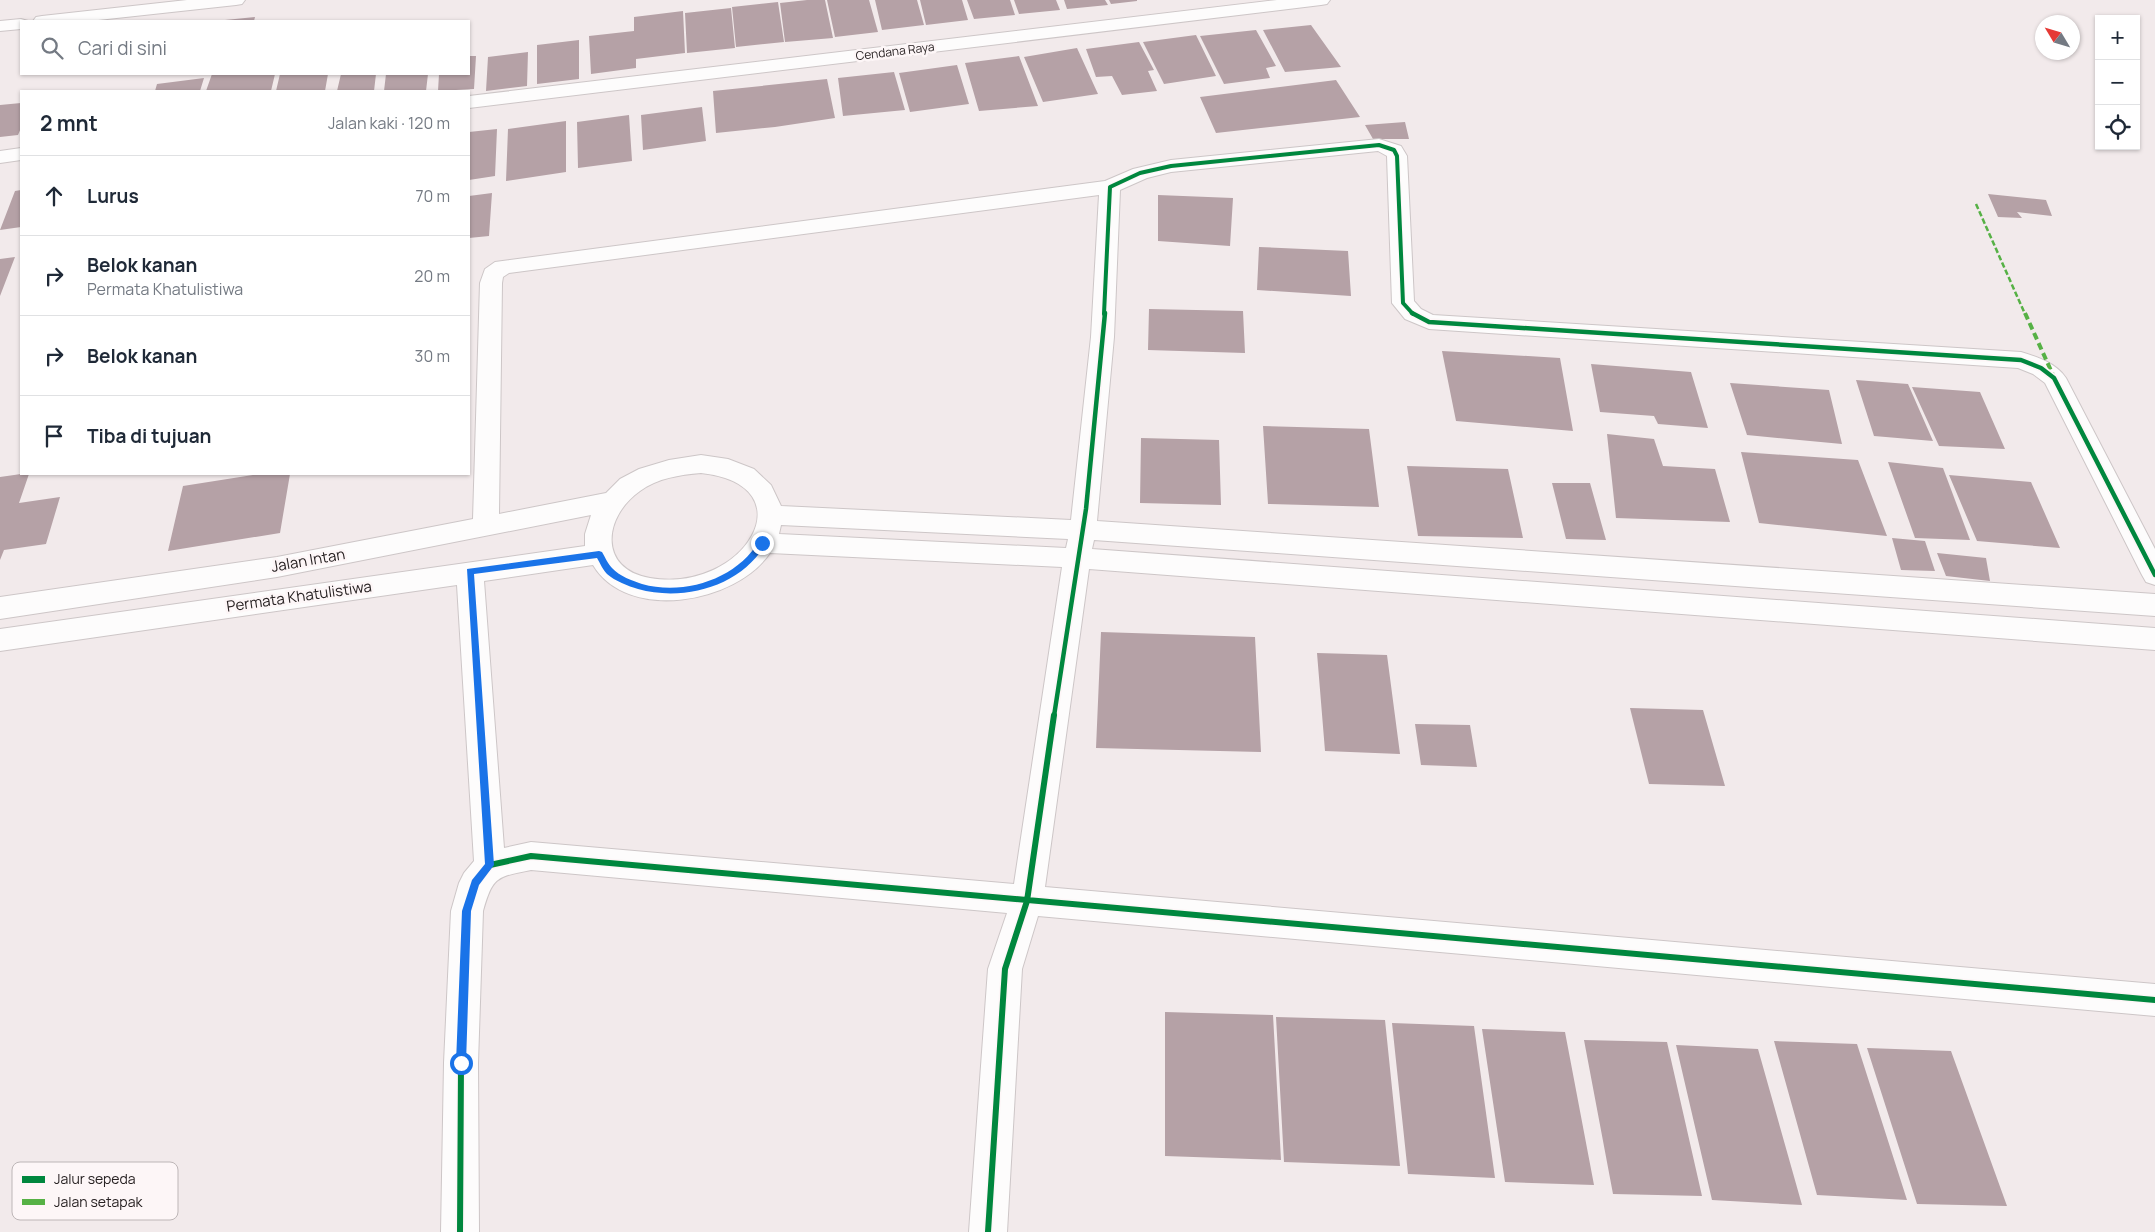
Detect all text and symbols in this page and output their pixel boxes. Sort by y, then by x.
north arrow [2035,15,2080,60]
map controls [2095,15,2140,150]
button: + [2095,15,2140,60]
search box [20,20,470,75]
icon: search [38,34,66,62]
text: Cari di sini [78,35,167,61]
street label: Cendana Raya [855,38,935,64]
button: − [2095,60,2140,105]
button: locate [2095,105,2140,150]
text: 2 mnt [40,109,98,137]
text: Jalan kaki · 120 m [328,112,450,134]
icon: ahead [40,182,68,210]
text: Lurus [87,183,139,209]
text: 70 m [415,185,450,207]
text: Belok kanan [87,252,197,278]
icon: right [40,262,68,290]
text: 20 m [414,265,450,287]
text: Permata Khatulistiwa [87,278,243,300]
icon: right [40,342,68,370]
text: Belok kanan [87,343,197,369]
text: 30 m [415,345,450,367]
icon: arrive [40,422,68,450]
text: Tiba di tujuan [87,423,211,449]
route end [751,532,774,555]
street label: Jalan Intan [269,543,347,577]
street label: Permata Khatulistiwa [225,575,373,617]
route start [450,1052,473,1075]
legend [12,1162,178,1220]
text: Jalur sepeda [54,1169,136,1188]
text: Jalan setapak [54,1192,143,1211]

